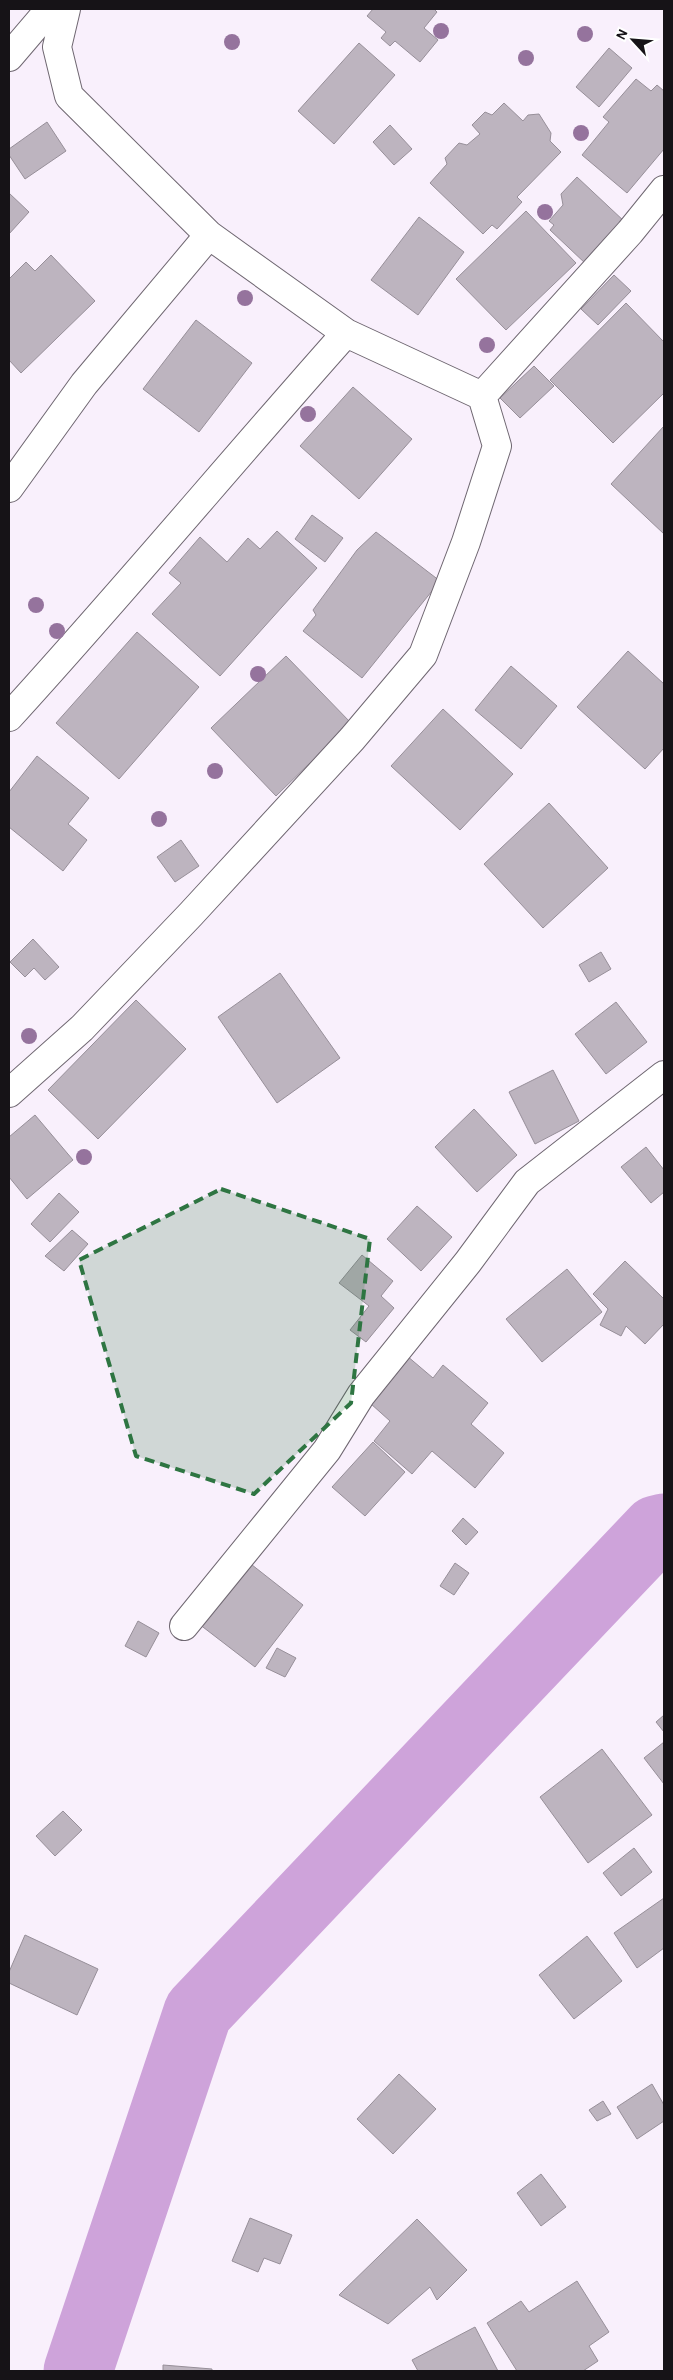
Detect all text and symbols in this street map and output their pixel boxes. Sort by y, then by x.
north arrow [608,15,658,65]
text: N [614,27,631,42]

